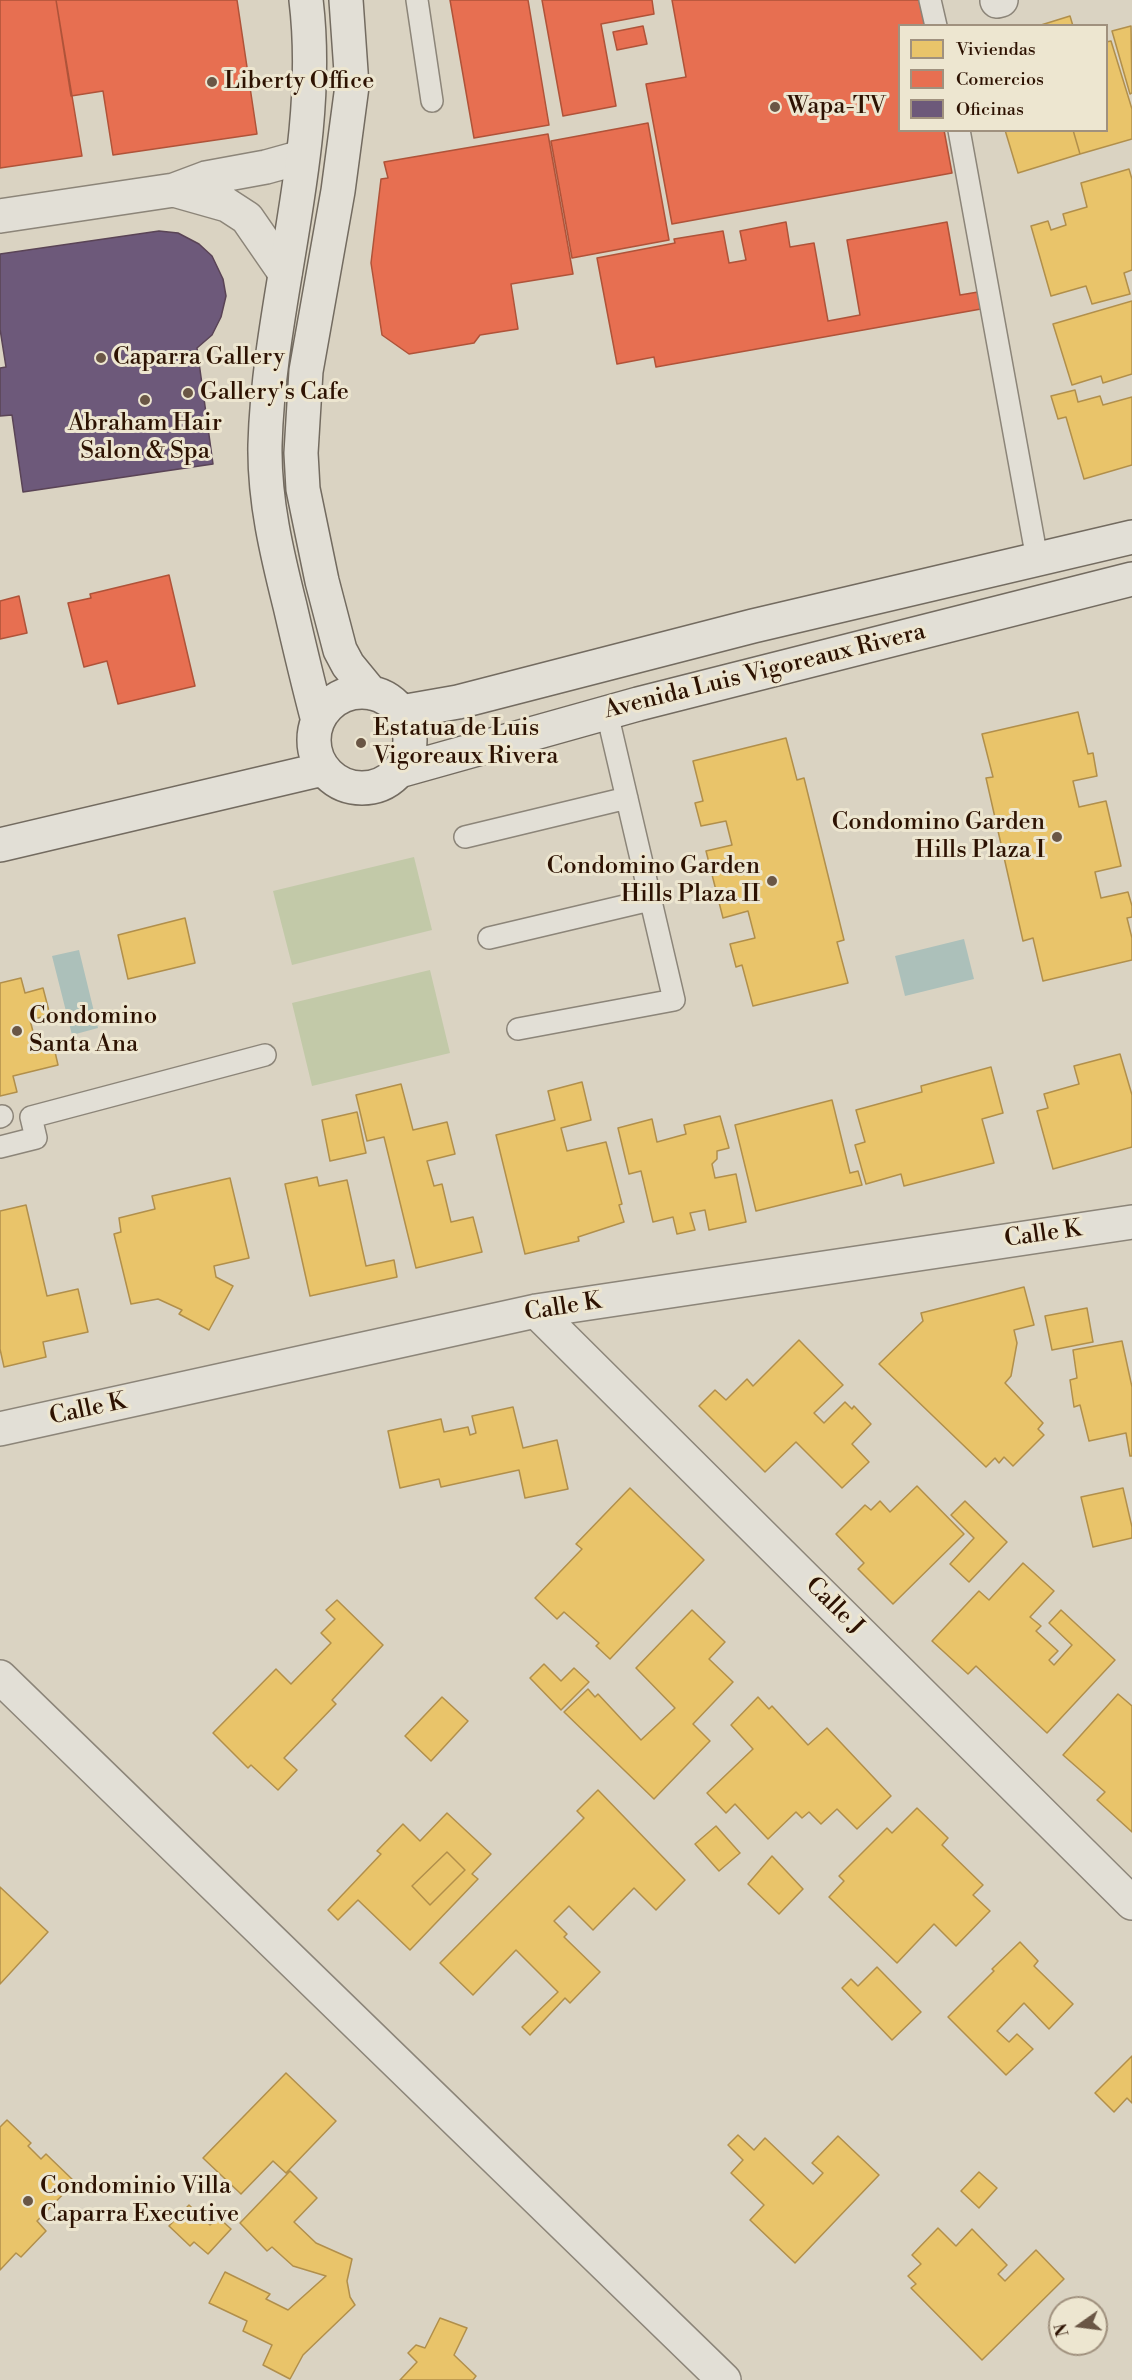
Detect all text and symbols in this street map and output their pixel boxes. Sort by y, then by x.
legend [898,24,1108,132]
text: Viviendas [956,38,1036,61]
place label: Liberty Office [224,68,374,96]
text: Comercios [956,68,1044,91]
marker: Liberty Office [205,75,219,89]
place label: Wapa-TV [787,93,886,121]
text: Oficinas [956,98,1024,121]
marker: Wapa-TV [768,100,782,114]
place label: Caparra Gallery [113,344,285,372]
marker: Caparra Gallery [94,351,108,365]
place label: Gallery's Cafe [200,379,349,407]
marker: Gallery's Cafe [181,386,195,400]
marker: Abraham Hair Salon & Spa [138,393,152,407]
place label: Abraham Hair Salon & Spa [68,410,222,466]
street label: Avenida Luis Vigoreaux Rivera [601,618,929,726]
place label: Estatua de Luis Vigoreaux Rivera [373,715,558,771]
marker: Estatua de Luis Vigoreaux Rivera [354,736,368,750]
place label: Condomino Garden Hills Plaza I [832,809,1045,865]
marker: Condomino Garden Hills Plaza I [1050,830,1064,844]
place label: Condomino Garden Hills Plaza II [547,853,760,909]
marker: Condomino Garden Hills Plaza II [765,874,779,888]
place label: Condomino Santa Ana [29,1003,157,1059]
marker: Condomino Santa Ana [10,1024,24,1038]
street label: Calle K [1003,1215,1083,1255]
street label: Calle K [523,1288,603,1328]
street label: Calle K [47,1388,129,1432]
street label: Calle J [799,1572,869,1642]
place label: Condominio Villa Caparra Executive [40,2173,239,2229]
marker: Condominio Villa Caparra Executive [21,2194,35,2208]
north arrow [1048,2296,1108,2356]
text: N [1051,2321,1074,2338]

